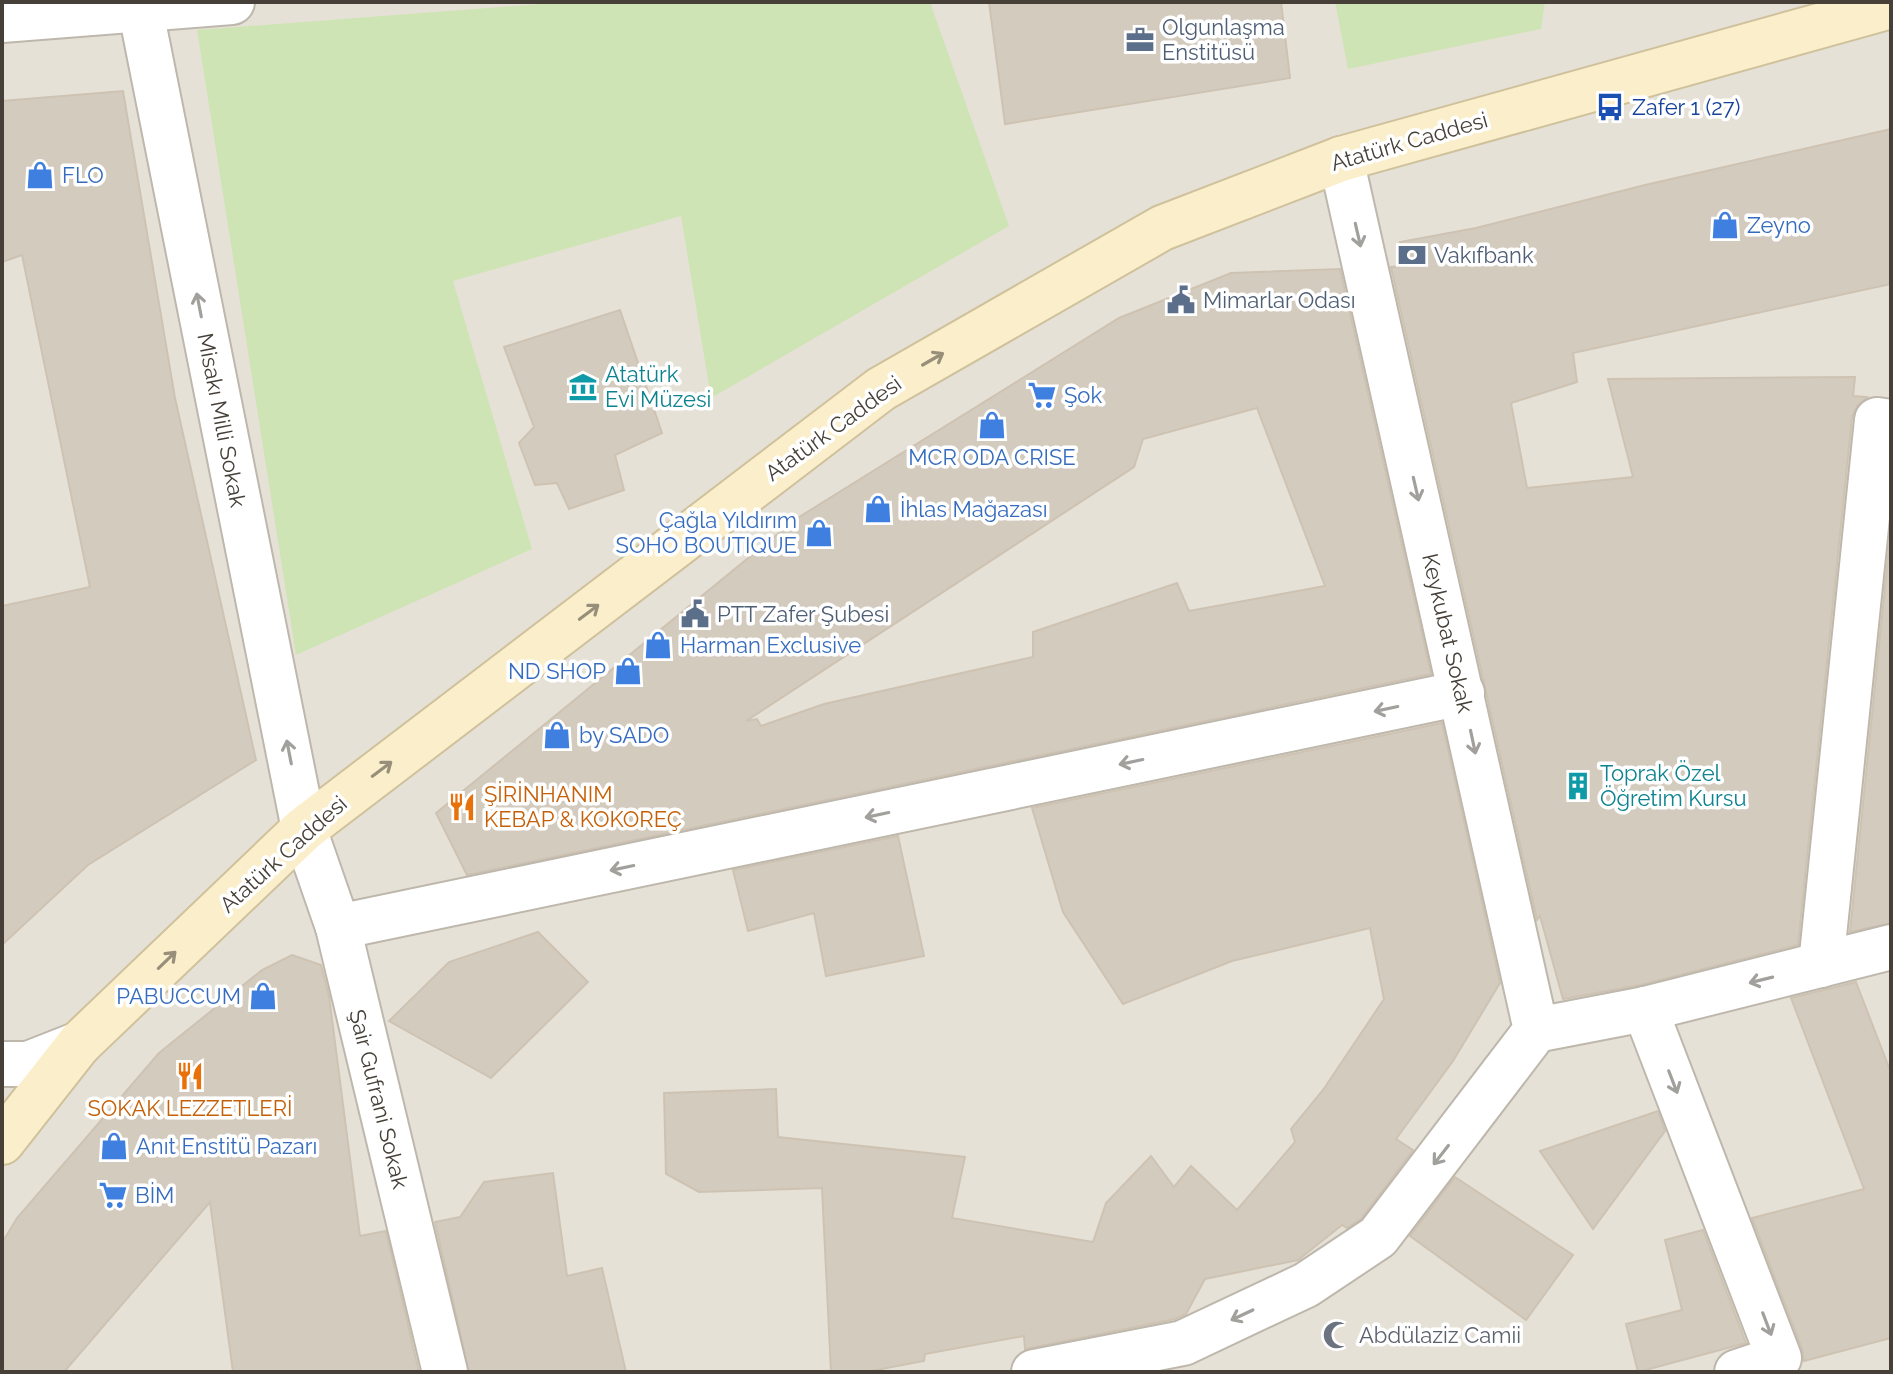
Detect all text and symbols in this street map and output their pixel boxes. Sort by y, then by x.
place label: Olgunlaşma Enstitüsü [1162,14,1285,65]
office icon: Olgunlaşma Enstitüsü [1125,25,1155,55]
bus stop icon: Zafer 1 (27) [1595,92,1625,122]
place label: Zafer 1 (27) [1632,94,1740,120]
street label: Atatürk Caddesi [1328,106,1490,176]
shop icon: FLO [25,160,55,190]
place label: FLO [62,162,104,188]
shop icon: Zeyno [1710,210,1740,240]
place label: Zeyno [1747,212,1811,238]
one-way arrow [1351,222,1366,247]
bank icon: Vakıfbank [1397,240,1427,270]
place label: Vakıfbank [1434,242,1534,268]
public building icon: Mimarlar Odası [1166,285,1196,315]
place label: Mimarlar Odası [1203,287,1355,313]
one-way arrow [191,293,206,319]
street label: Misakı Milli Sokak [192,331,252,510]
one-way arrow [921,351,944,367]
place label: Atatürk Evi Müzesi [605,361,711,412]
street label: Atatürk Caddesi [760,370,906,486]
museum icon: Atatürk Evi Müzesi [568,372,598,402]
supermarket icon: Şok [1027,380,1057,410]
place label: Şok [1064,382,1102,408]
shop icon: MCR ODA CRISE [977,410,1007,440]
place label: MCR ODA CRISE [908,444,1076,470]
one-way arrow [1409,475,1424,501]
shop icon: İhlas Mağazası [863,494,893,524]
place label: İhlas Mağazası [900,496,1048,522]
place label: Çağla Yıldırım SOHO BOUTIQUE [616,507,797,558]
shop icon: Çağla Yıldırım SOHO BOUTIQUE [804,518,834,548]
street label: Keykubat Sokak [1417,551,1479,716]
public building icon: PTT Zafer Şubesi [680,599,710,629]
place label: PTT Zafer Şubesi [717,601,889,627]
one-way arrow [577,603,599,620]
shop icon: Harman Exclusive [643,630,673,660]
place label: Harman Exclusive [680,632,861,658]
shop icon: ND SHOP [613,656,643,686]
place label: ND SHOP [508,658,606,684]
one-way arrow [1373,702,1399,717]
shop icon: by SADO [542,720,572,750]
place label: by SADO [579,722,669,748]
one-way arrow [1466,729,1481,755]
one-way arrow [280,740,295,766]
one-way arrow [1119,755,1145,770]
place label: Toprak Özel Öğretim Kursu [1600,760,1747,811]
one-way arrow [371,761,392,778]
building icon: Toprak Özel Öğretim Kursu [1563,771,1593,801]
place label: ŞİRİNHANIM KEBAP & KOKOREÇ [484,781,682,832]
street label: Atatürk Caddesi [214,790,352,918]
restaurant icon: ŞİRİNHANIM KEBAP & KOKOREÇ [447,792,477,822]
one-way arrow [864,808,890,823]
one-way arrow [610,861,635,876]
one-way arrow [157,951,177,970]
one-way arrow [1749,973,1774,988]
shop icon: PABUCCUM [248,981,278,1011]
place label: PABUCCUM [116,983,241,1009]
street label: Şair Gufrani Sokak [344,1007,414,1192]
restaurant icon: SOKAK LEZZETLERİ [175,1061,205,1091]
one-way arrow [1667,1069,1681,1094]
place label: SOKAK LEZZETLERİ [87,1095,293,1121]
shop icon: Anıt Enstitü Pazarı [99,1131,129,1161]
place label: Anıt Enstitü Pazarı [136,1133,317,1159]
one-way arrow [1432,1144,1449,1165]
supermarket icon: BİM [98,1180,128,1210]
place label: BİM [135,1182,174,1208]
one-way arrow [1230,1308,1254,1323]
one-way arrow [1761,1311,1775,1336]
mosque icon: Abdülaziz Camii [1322,1320,1352,1350]
place label: Abdülaziz Camii [1359,1322,1521,1348]

